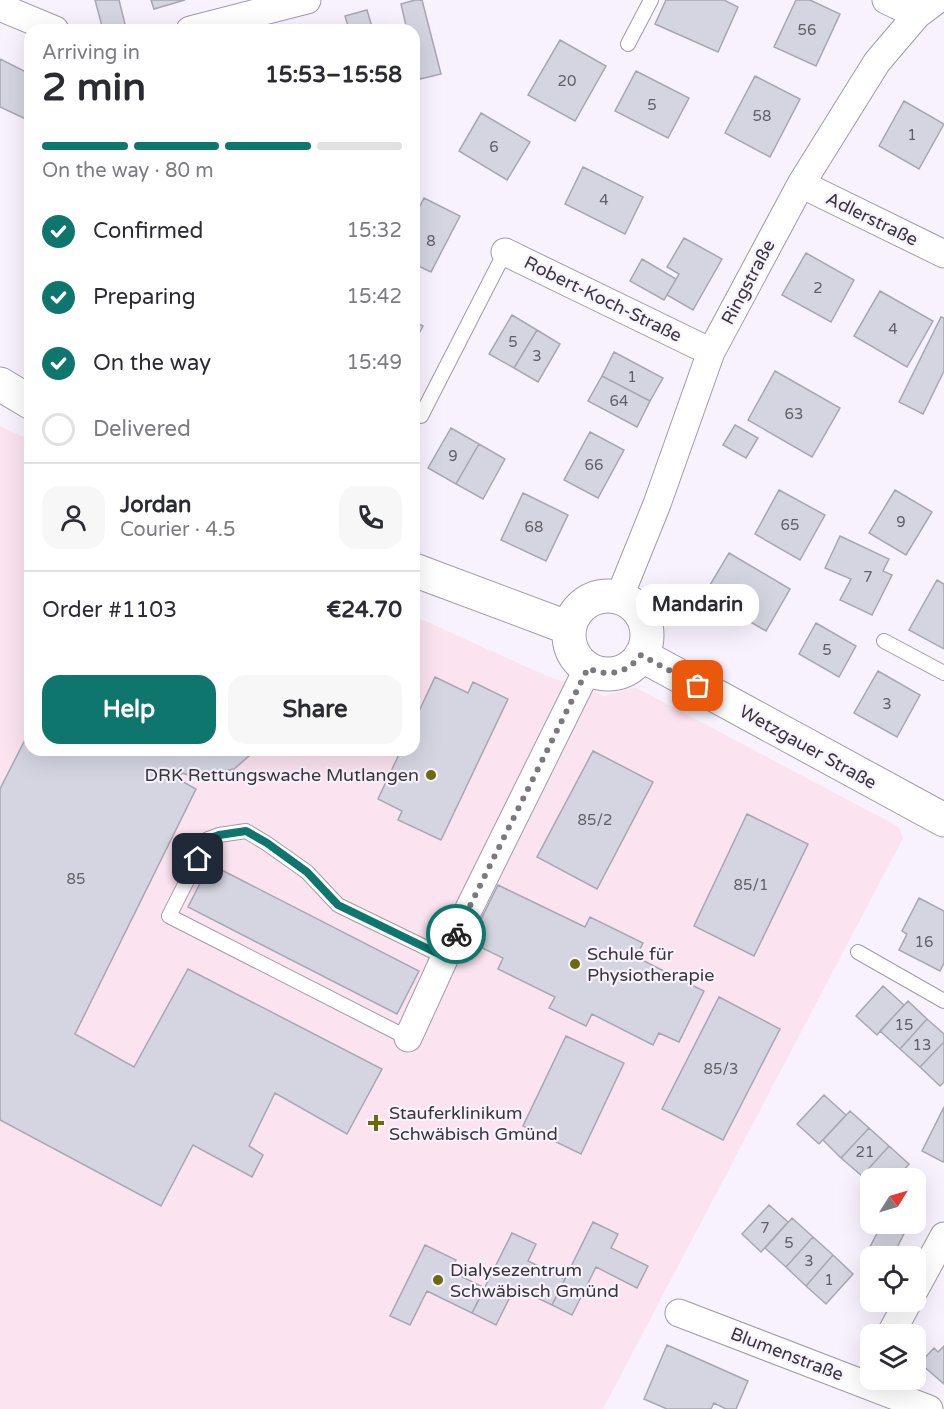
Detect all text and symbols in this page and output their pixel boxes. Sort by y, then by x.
house number: 56 [798,21,816,39]
text: Arriving in [42,41,140,65]
text: 15:53–15:58 [265,62,402,88]
text: 2 min [42,64,146,111]
house number: 20 [558,72,576,90]
house number: 5 [647,96,657,114]
house number: 58 [753,107,771,125]
house number: 1 [907,126,917,144]
house number: 6 [489,138,499,156]
text: On the way · 80 m [42,159,214,183]
street label: Adlerstraße [822,187,922,251]
house number: 4 [599,191,609,209]
icon: check [42,215,75,248]
text: Confirmed [93,218,203,244]
text: 15:32 [347,219,402,243]
house number: 8 [426,232,436,250]
street label: Ringstraße [716,236,780,328]
street label: Robert-Koch-Straße [521,251,685,347]
house number: 2 [813,279,823,297]
icon: check [42,281,75,314]
text: Preparing [93,284,196,310]
text: 15:42 [347,285,402,309]
house number: 4 [888,320,898,338]
house number: 5 [508,333,518,351]
icon: check [42,347,75,380]
house number: 3 [532,347,542,365]
text: On the way [93,350,211,376]
text: 15:49 [347,351,402,375]
house number: 1 [627,368,637,386]
house number: 64 [610,392,628,410]
house number: 63 [785,405,803,423]
text: Delivered [93,416,191,442]
house number: 9 [448,447,458,465]
house number: 66 [585,456,603,474]
button: person [42,486,105,549]
button: phone [339,486,402,549]
text: Jordan [120,492,191,518]
house number: 9 [896,513,906,531]
house number: 65 [781,516,799,534]
text: Courier · 4.5 [120,518,235,542]
house number: 68 [525,518,543,536]
house number: 7 [863,568,873,586]
callout: Mandarin [636,584,760,626]
text: Mandarin [652,593,743,617]
text: Order #1103 [42,597,177,623]
text: €24.70 [326,597,402,623]
house number: 5 [822,641,832,659]
pin [672,660,723,711]
icon: bag [681,669,714,702]
button: Help [42,675,216,744]
button: Share [228,675,402,744]
house number: 3 [882,695,892,713]
street label: Wetzgauer Straße [736,700,880,794]
place label: DRK Rettungswache Mutlangen [145,764,419,786]
marker: DRK Rettungswache Mutlangen [424,768,438,782]
house number: 85/2 [578,811,612,829]
pin [172,833,223,884]
icon: home [181,842,214,875]
house number: 85 [67,870,85,888]
house number: 85/1 [734,876,768,894]
courier [426,904,486,964]
icon: bike [440,918,473,951]
house number: 16 [915,933,933,951]
place label: Schule für Physiotherapie [587,943,715,986]
marker: Schule für Physiotherapie [568,957,582,971]
house number: 15 [895,1016,913,1034]
house number: 13 [913,1036,931,1054]
house number: 85/3 [704,1060,738,1078]
place label: Stauferklinikum Schwäbisch Gmünd [389,1102,558,1145]
marker: Stauferklinikum Schwäbisch Gmünd [367,1114,385,1132]
house number: 21 [856,1143,874,1161]
north arrow [860,1168,926,1234]
map controls [860,1168,926,1390]
house number: 7 [760,1219,770,1237]
house number: 5 [784,1234,794,1252]
button: locate [860,1246,926,1312]
house number: 3 [804,1252,814,1270]
place label: Dialysezentrum Schwäbisch Gmünd [450,1259,619,1302]
house number: 1 [824,1271,834,1289]
marker: Dialysezentrum Schwäbisch Gmünd [431,1273,445,1287]
street label: Blumenstraße [727,1322,847,1386]
button: layers [860,1324,926,1390]

